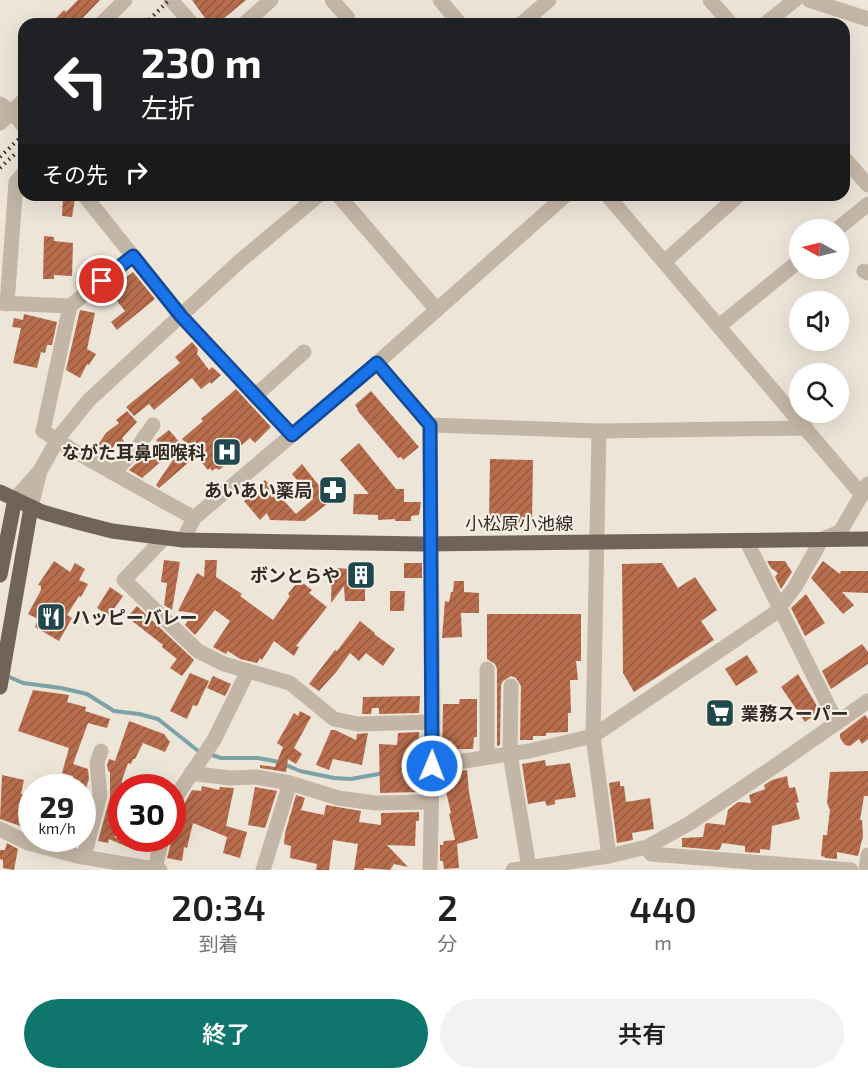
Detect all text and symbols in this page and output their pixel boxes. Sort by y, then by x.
text: 230 m [141,36,262,86]
icon: left [42,42,120,120]
text: 左折 [141,91,195,123]
icon: right [120,156,153,189]
text: その先 [42,161,108,187]
north arrow [789,219,849,279]
map controls [789,219,849,423]
pin [76,255,127,306]
icon: arrive [85,264,118,297]
button: sound [789,291,849,351]
button: search [789,363,849,423]
hospital icon: ながた耳鼻咽喉科 [211,436,243,468]
place label: ながた耳鼻咽喉科 [62,441,206,463]
pharmacy icon: あいあい薬局 [317,474,349,506]
place label: あいあい薬局 [204,479,312,501]
street label: 小松原小池線 [465,512,573,534]
building icon: ボンとらや [345,559,377,591]
place label: ボンとらや [250,564,340,586]
restaurant icon: ハッピーバレー [35,601,67,633]
place label: ハッピーバレー [72,606,198,628]
supermarket icon: 業務スーパー [704,697,736,729]
place label: 業務スーパー [741,702,849,724]
position arrow [400,734,464,798]
speed limit sign: 30 [108,774,186,852]
text: 29 [39,788,75,824]
text: km/h [38,819,76,837]
text: 20:34 [171,885,266,928]
text: 2 [437,885,458,928]
text: 440 [629,887,697,930]
text: m [654,930,672,954]
text: 到着 [199,931,239,955]
text: 分 [438,931,458,955]
button: 終了 [24,999,428,1068]
button: 共有 [440,999,844,1068]

